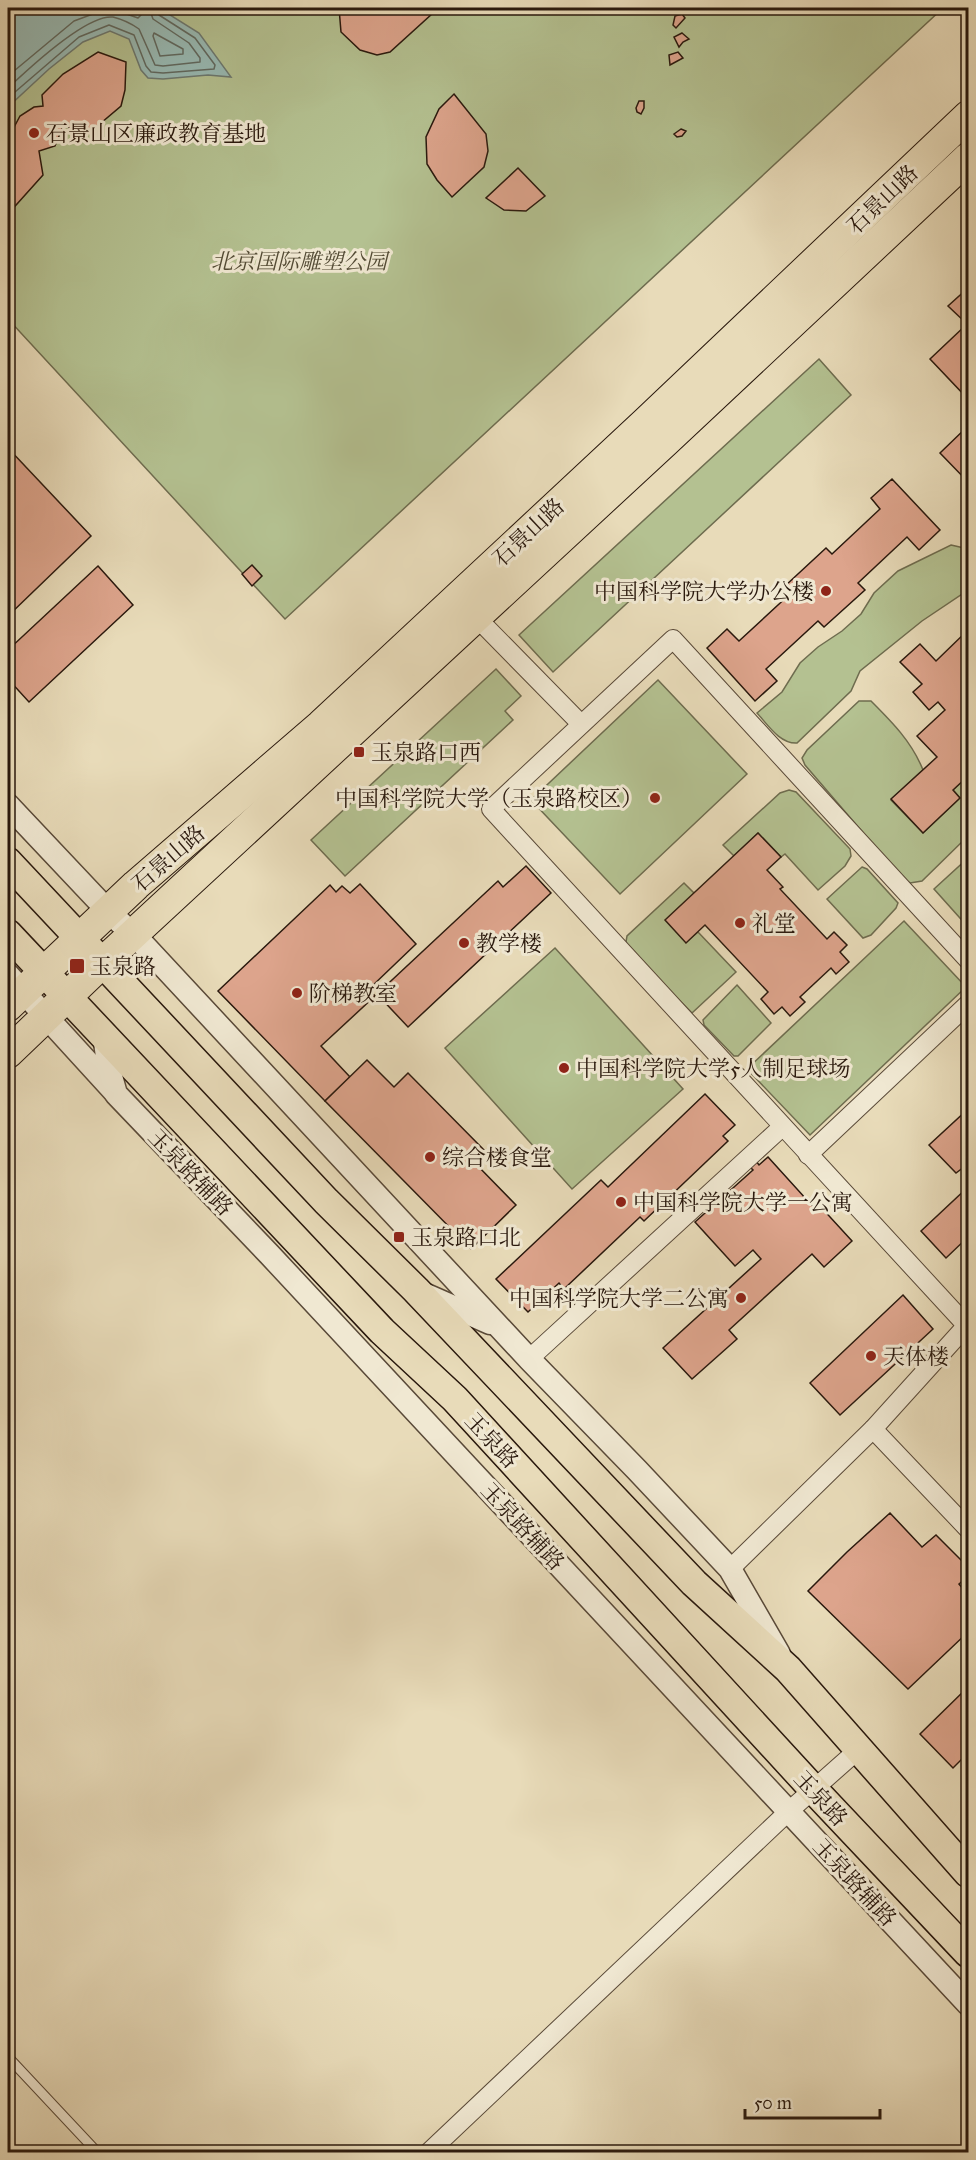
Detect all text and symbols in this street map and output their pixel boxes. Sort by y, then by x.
place label: 石景山区廉政教育基地 [46,120,266,147]
marker: 石景山区廉政教育基地 [27,126,41,140]
street label: 石景山路 [841,159,923,240]
park label: 北京国际雕塑公园 [211,248,390,275]
street label: 石景山路 [487,492,570,572]
place label: 中国科学院大学办公楼 [594,578,814,605]
marker: 中国科学院大学办公楼 [819,584,833,598]
place label: 玉泉路口西 [371,739,481,766]
marker: 玉泉路口西 [352,745,366,759]
place label: 中国科学院大学（玉泉路校区） [335,785,643,812]
marker: 中国科学院大学（玉泉路校区） [648,791,662,805]
street label: 石景山路 [126,819,210,897]
place label: 礼堂 [752,910,796,937]
marker: 礼堂 [733,916,747,930]
place label: 教学楼 [476,930,542,957]
marker: 教学楼 [457,936,471,950]
place label: 玉泉路 [90,953,156,980]
marker: 玉泉路 [68,957,86,975]
place label: 阶梯教室 [309,980,397,1007]
marker: 阶梯教室 [290,986,304,1000]
place label: 中国科学院大学5人制足球场 [576,1055,850,1082]
marker: 中国科学院大学5人制足球场 [557,1061,571,1075]
street label: 玉泉路辅路 [143,1123,239,1221]
place label: 综合楼食堂 [442,1144,552,1171]
marker: 综合楼食堂 [423,1150,437,1164]
place label: 中国科学院大学一公寓 [633,1189,853,1216]
marker: 中国科学院大学一公寓 [614,1195,628,1209]
place label: 玉泉路口北 [411,1224,521,1251]
marker: 玉泉路口北 [392,1230,406,1244]
place label: 中国科学院大学二公寓 [509,1285,729,1312]
marker: 中国科学院大学二公寓 [734,1291,748,1305]
place label: 天体楼 [883,1343,949,1370]
marker: 天体楼 [864,1349,878,1363]
street label: 玉泉路 [459,1407,524,1474]
street label: 玉泉路辅路 [475,1477,570,1576]
street label: 玉泉路 [788,1765,853,1832]
street label: 玉泉路辅路 [807,1833,902,1932]
scale bar [745,2082,880,2120]
text: 50 m [754,2092,792,2114]

